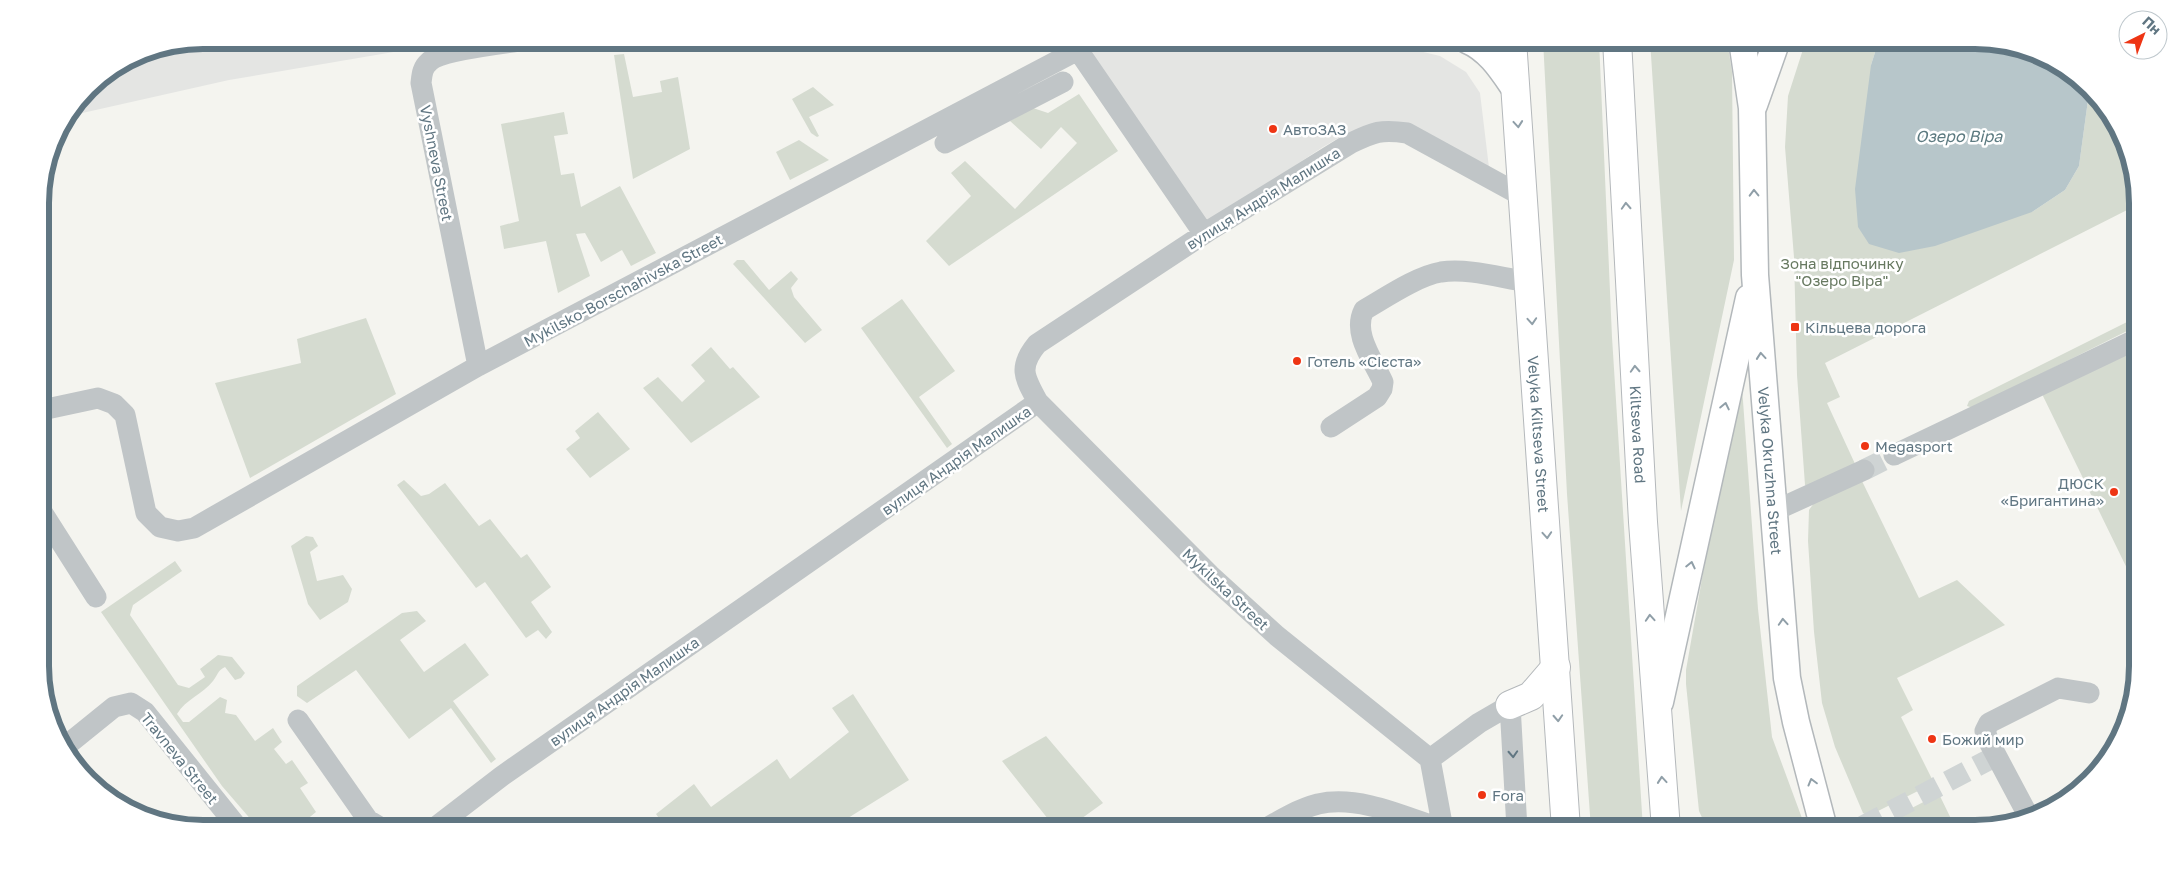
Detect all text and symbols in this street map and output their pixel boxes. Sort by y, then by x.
north arrow [2118,10,2168,60]
text: Пн [2139,12,2165,38]
street label: Vyshneva Street [417,103,457,223]
place label: АвтоЗАЗ [1283,120,1346,138]
one-way arrow [1512,120,1523,128]
marker: АвтоЗАЗ [1267,123,1279,135]
water label: Озеро Віра [1916,126,2003,146]
street label: вулиця Андрія Малишка [1183,143,1343,253]
one-way arrow [1749,189,1759,197]
one-way arrow [1621,202,1632,210]
street label: Mykilsko-Borschahivska Street [520,230,726,350]
park label: Зона відпочинку "Озеро Віра" [1780,254,1904,289]
one-way arrow [1526,317,1537,325]
place label: Кільцева дорога [1805,318,1926,336]
marker: Кільцева дорога [1789,321,1801,333]
one-way arrow [1756,351,1767,359]
place label: Готель «Сієста» [1307,352,1421,370]
marker: Готель «Сієста» [1291,355,1303,367]
street label: Velyka Kiltseva Street [1525,355,1553,513]
one-way arrow [1630,364,1640,372]
street label: Kiltseva Road [1627,385,1650,484]
street label: Velyka Okruzhna Street [1755,386,1786,555]
one-way arrow [1719,401,1730,410]
street label: вулиця Андрія Малишка [878,402,1034,518]
place label: Megasport [1875,437,1953,455]
marker: Megasport [1859,440,1871,452]
place label: ДЮСК «Бригантина» [2001,474,2104,509]
marker: ДЮСК «Бригантина» [2108,486,2120,498]
one-way arrow [1541,531,1552,539]
street label: Mykilska Street [1179,544,1273,634]
one-way arrow [1685,560,1696,569]
one-way arrow [1645,614,1656,622]
one-way arrow [1777,618,1788,626]
street label: вулиця Андрія Малишка [546,633,702,749]
street label: Travneva Street [138,709,222,807]
one-way arrow [1553,714,1564,722]
place label: Божий мир [1942,730,2024,748]
marker: Божий мир [1926,733,1938,745]
one-way arrow [1508,750,1519,758]
one-way arrow [1657,776,1668,784]
one-way arrow [1807,778,1817,786]
place label: Fora [1492,786,1524,804]
marker: Fora [1476,789,1488,801]

